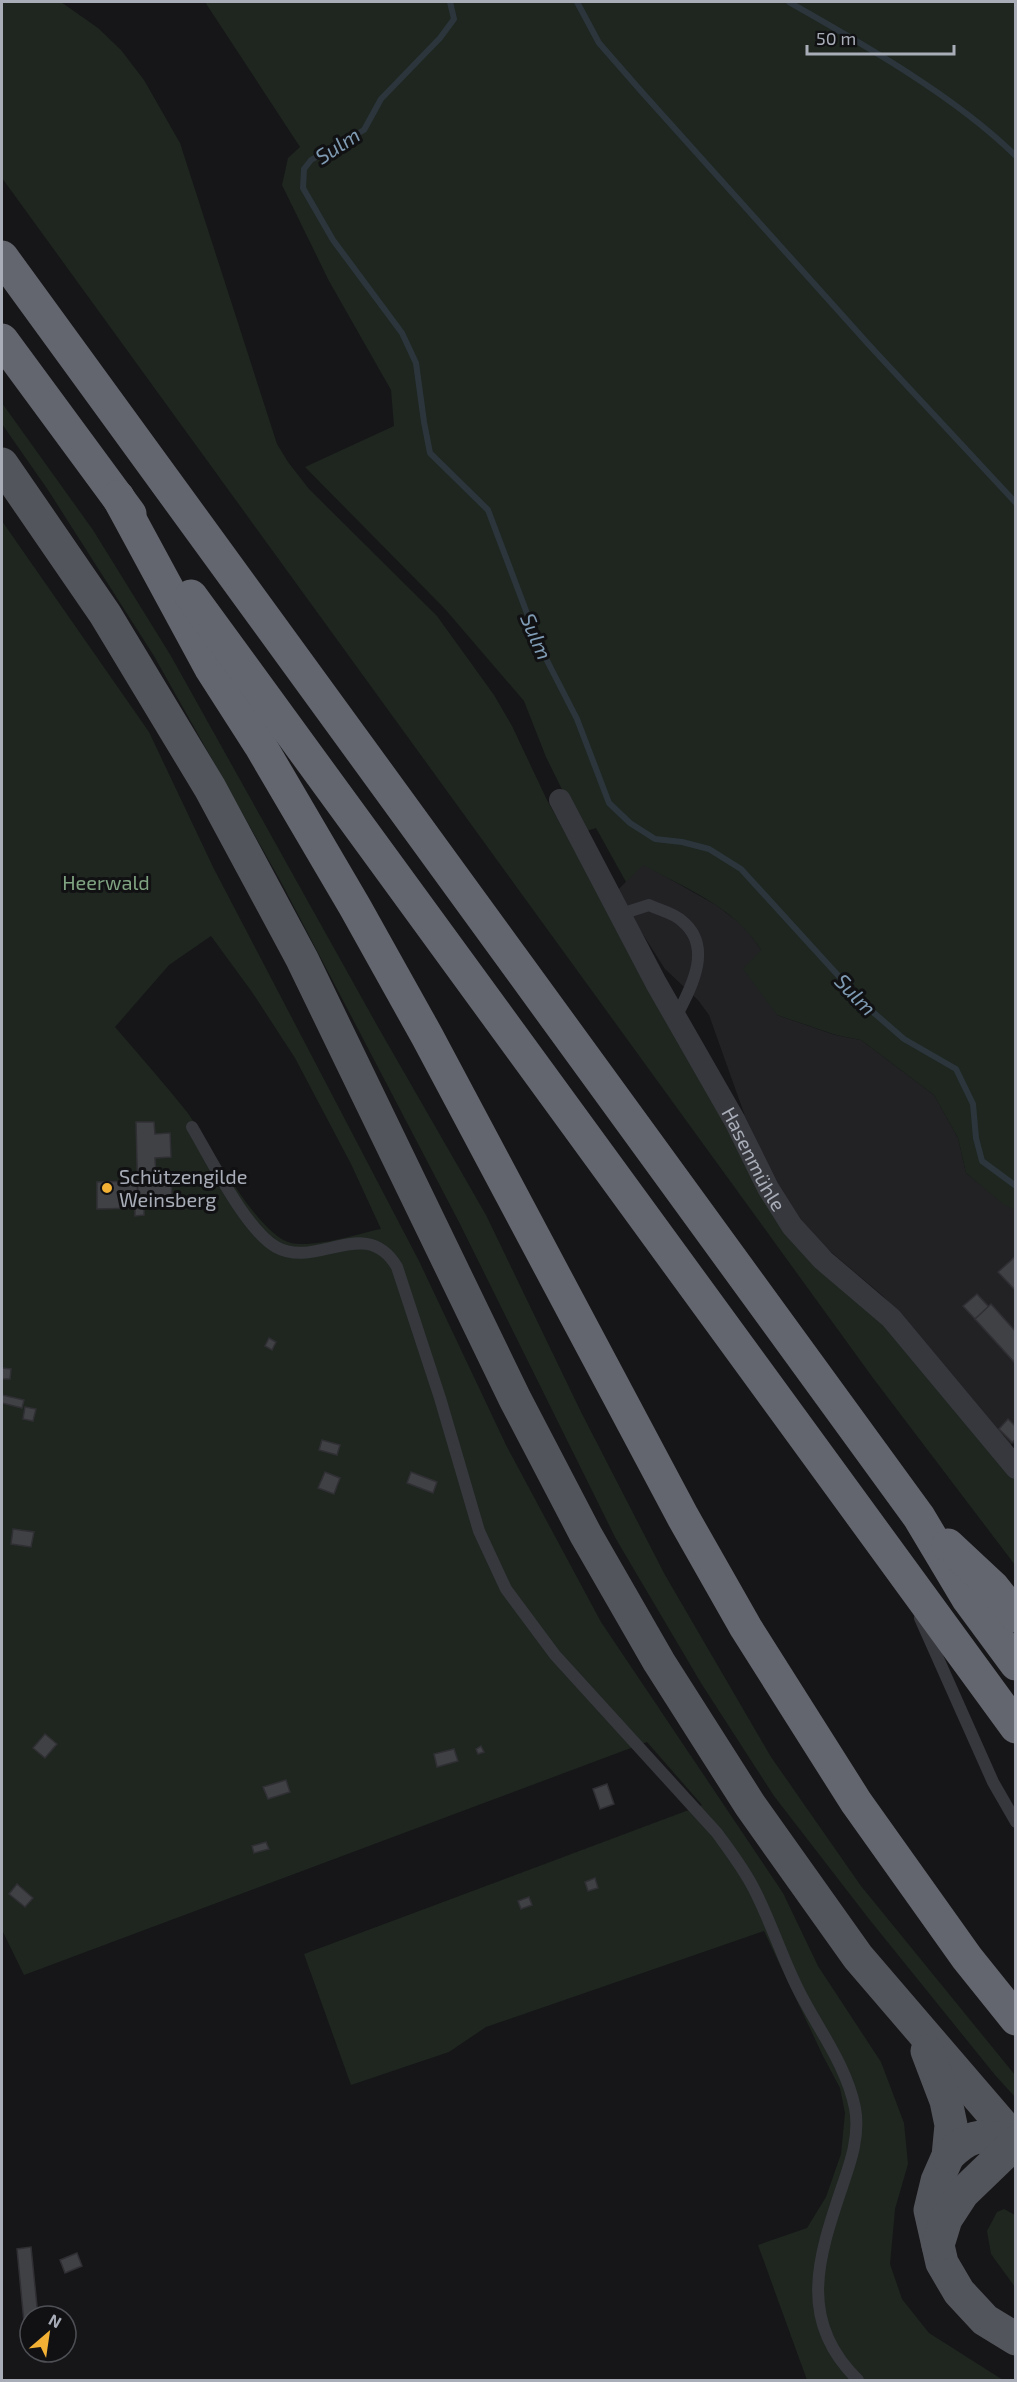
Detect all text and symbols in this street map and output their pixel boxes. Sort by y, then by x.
scale bar [807,18,954,56]
text: 50 m [816,27,856,49]
water label: Sulm [310,121,364,169]
water label: Sulm [516,609,558,663]
park label: Heerwald [62,870,150,894]
water label: Sulm [830,968,882,1020]
street label: Hasenmühle [717,1102,791,1215]
place label: Schützengilde Weinsberg [119,1164,247,1211]
marker: Schützengilde Weinsberg [100,1181,114,1195]
north arrow [18,2304,78,2364]
text: N [46,2309,65,2332]

